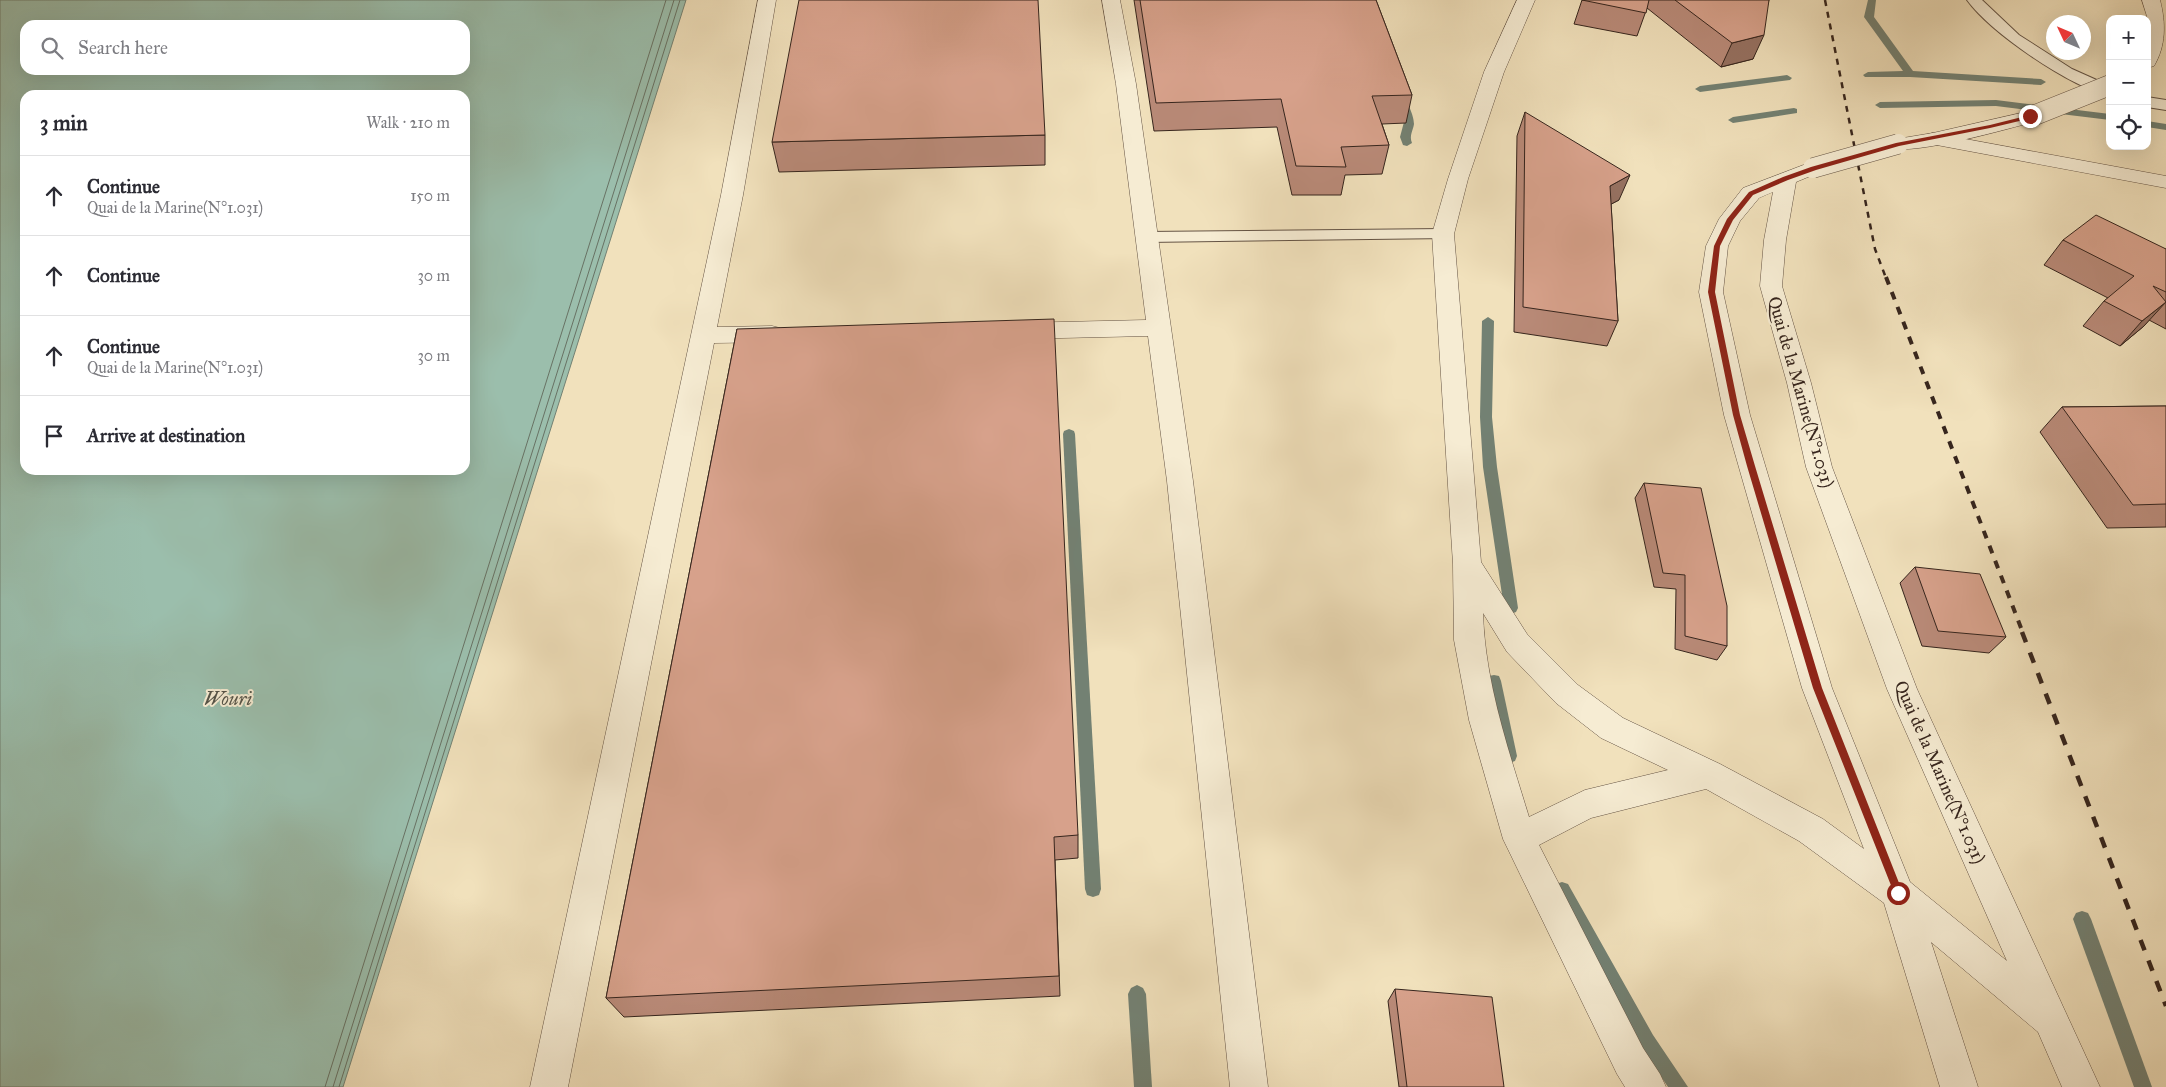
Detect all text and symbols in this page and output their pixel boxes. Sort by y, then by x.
north arrow [2046,15,2091,60]
map controls [2106,15,2151,150]
button: + [2106,15,2151,60]
search box [20,20,470,75]
icon: search [38,34,66,62]
text: Search here [78,36,168,59]
button: − [2106,60,2151,105]
route end [2019,105,2042,128]
button: locate [2106,105,2151,150]
text: 3 min [40,110,88,136]
text: Walk · 210 m [366,113,450,132]
text: Continue [87,175,160,198]
icon: ahead [40,182,68,210]
text: 150 m [410,186,450,205]
text: Quai de la Marine(N°1.031) [87,198,263,217]
icon: ahead [40,262,68,290]
text: Continue [87,264,160,287]
text: 30 m [417,266,450,285]
street label: Quai de la Marine(N°1.031) [1762,294,1839,491]
text: Continue [87,335,160,358]
icon: ahead [40,342,68,370]
text: 30 m [417,346,450,365]
text: Quai de la Marine(N°1.031) [87,358,263,377]
icon: arrive [40,422,68,450]
text: Arrive at destination [87,424,245,447]
street label: Quai de la Marine(N°1.031) [1889,677,1990,867]
water label: Wouri [204,687,252,710]
route start [1887,882,1910,905]

